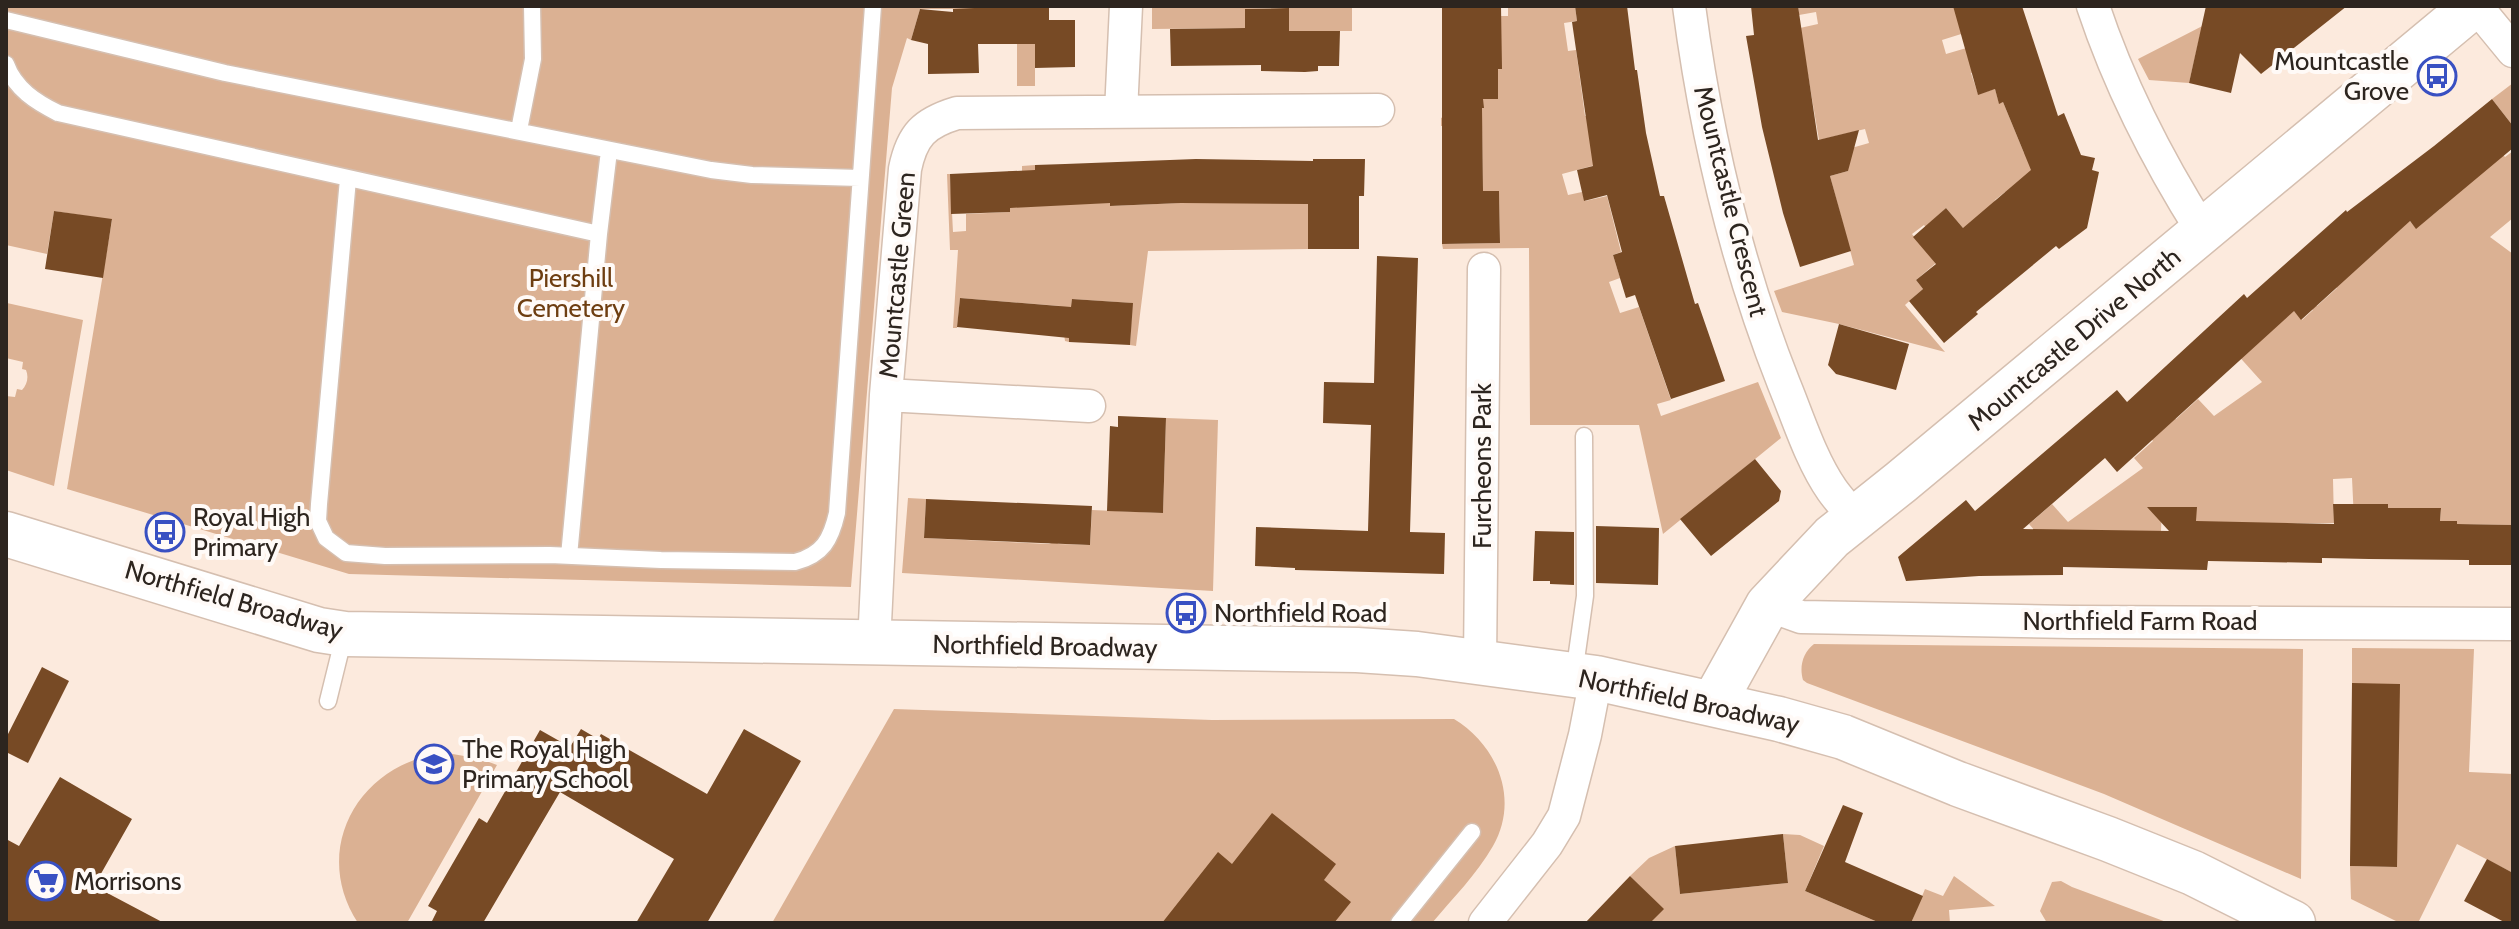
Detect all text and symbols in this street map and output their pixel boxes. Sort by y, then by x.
place label: Mountcastle Grove [2274,45,2409,107]
bus stop icon: Mountcastle Grove [2416,55,2458,97]
street label: Mountcastle Crescent [1687,82,1775,320]
street label: Mountcastle Green [872,170,922,380]
street label: Mountcastle Drive North [1961,241,2187,437]
park label: Piershill Cemetery [517,262,625,324]
street label: Furcheons Park [1466,383,1498,549]
place label: Royal High Primary [193,501,310,563]
bus stop icon: Royal High Primary [144,511,186,553]
street label: Northfield Broadway [121,554,347,646]
bus stop icon: Northfield Road [1165,592,1207,634]
place label: Northfield Road [1214,597,1387,629]
street label: Northfield Farm Road [2023,605,2257,637]
street label: Northfield Broadway [932,628,1158,664]
street label: Northfield Broadway [1576,662,1802,740]
place label: The Royal High Primary School [462,733,629,795]
school or university icon: The Royal High Primary School [413,743,455,785]
supermarket icon: Morrisons [25,860,67,902]
place label: Morrisons [74,865,182,897]

